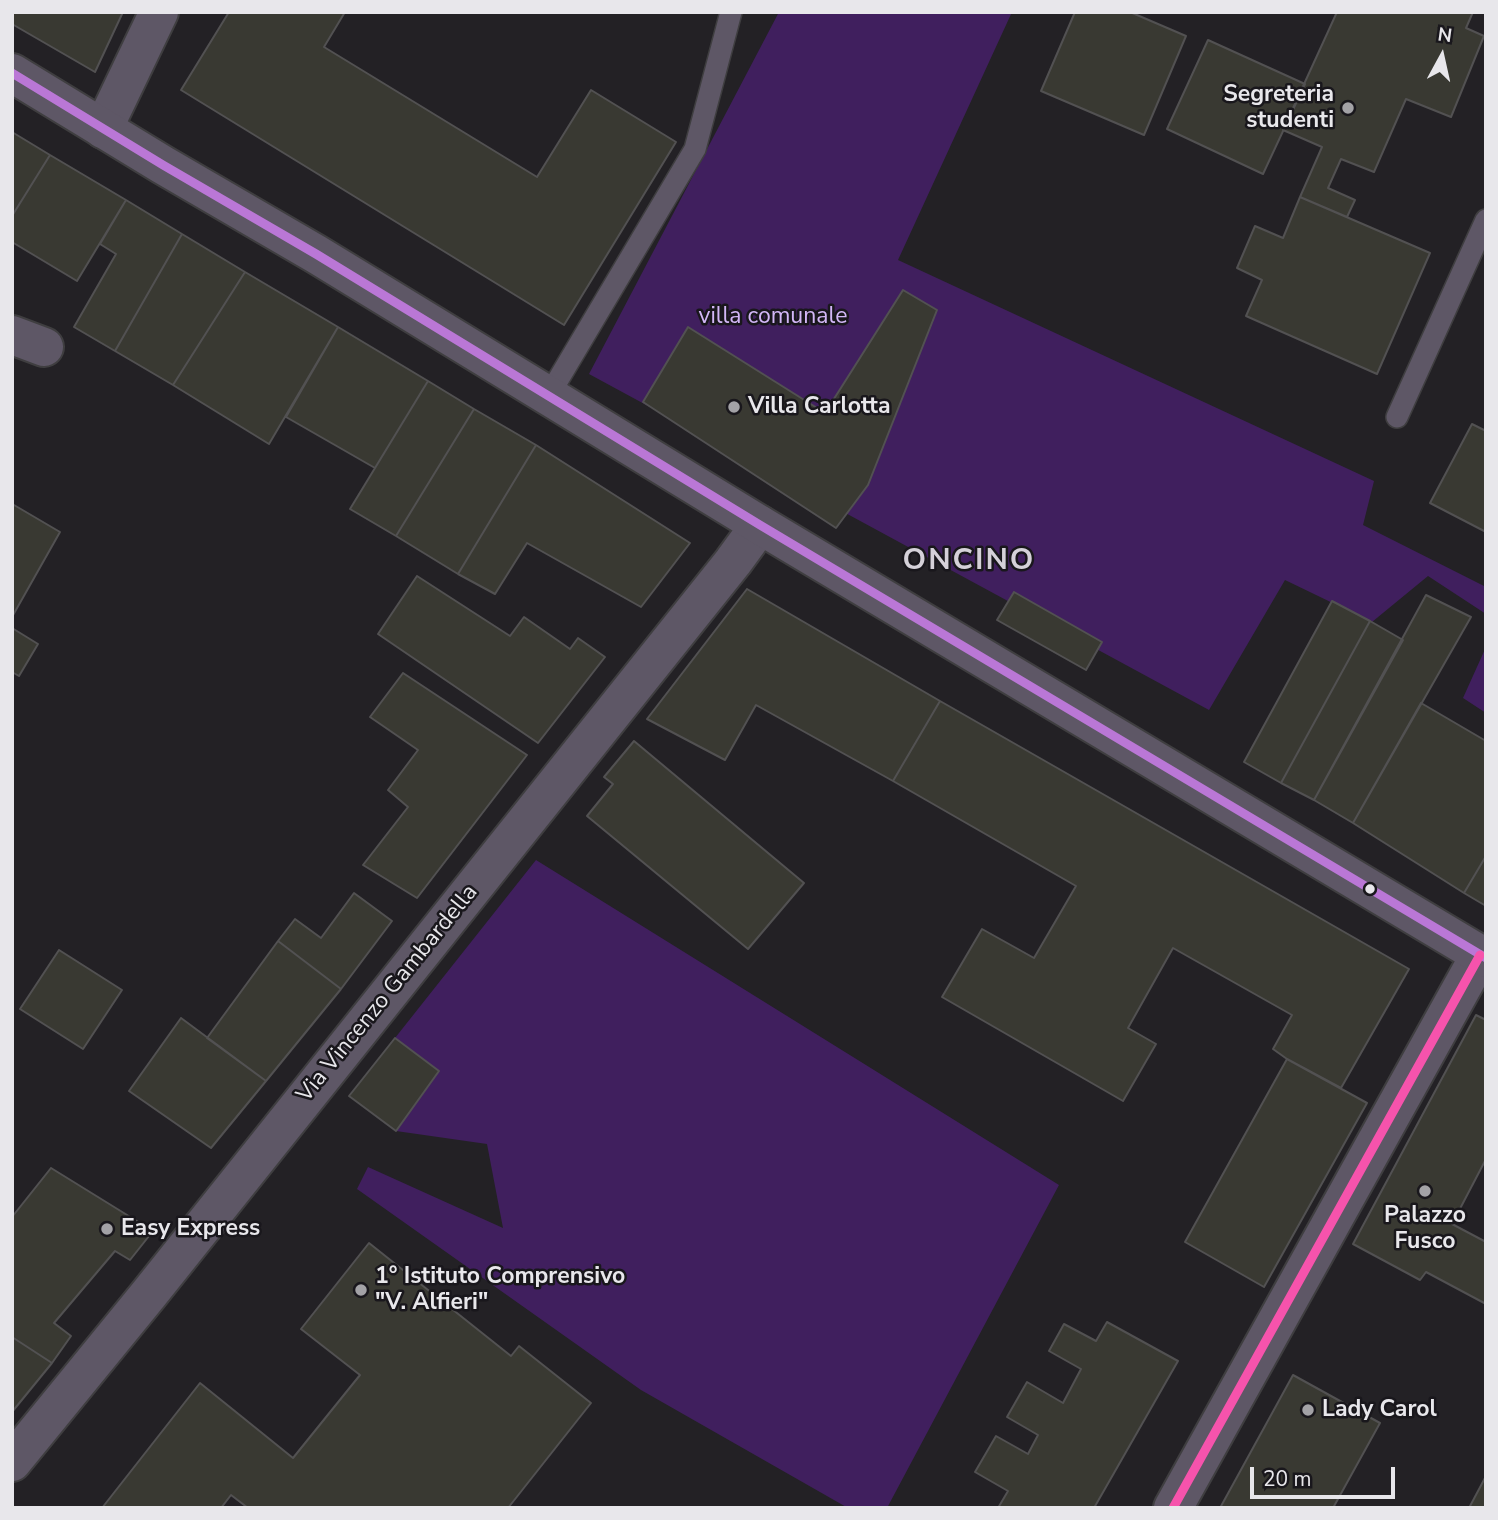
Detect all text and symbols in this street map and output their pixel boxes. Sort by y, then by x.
north arrow [1407,21,1477,91]
text: N [1436,21,1454,49]
place label: Segreteria studenti [1223,81,1334,135]
marker: Segreteria studenti [1340,100,1356,116]
park label: villa comunale [699,303,847,331]
place label: Villa Carlotta [748,393,890,421]
marker: Villa Carlotta [726,399,742,415]
district label: ONCINO [903,544,1035,580]
street label: Via Vincenzo Gambardella [292,880,484,1108]
unlabelled marker [1363,882,1377,896]
marker: Palazzo Fusco [1417,1183,1433,1199]
place label: Palazzo Fusco [1384,1202,1466,1256]
place label: Easy Express [121,1215,260,1243]
marker: Easy Express [99,1221,115,1237]
place label: 1° Istituto Comprensivo "V. Alfieri" [375,1263,625,1317]
marker: 1° Istituto Comprensivo "V. Alfieri" [353,1282,369,1298]
place label: Lady Carol [1322,1396,1437,1424]
marker: Lady Carol [1300,1402,1316,1418]
scale bar [1253,1454,1398,1498]
text: 20 m [1263,1465,1312,1493]

